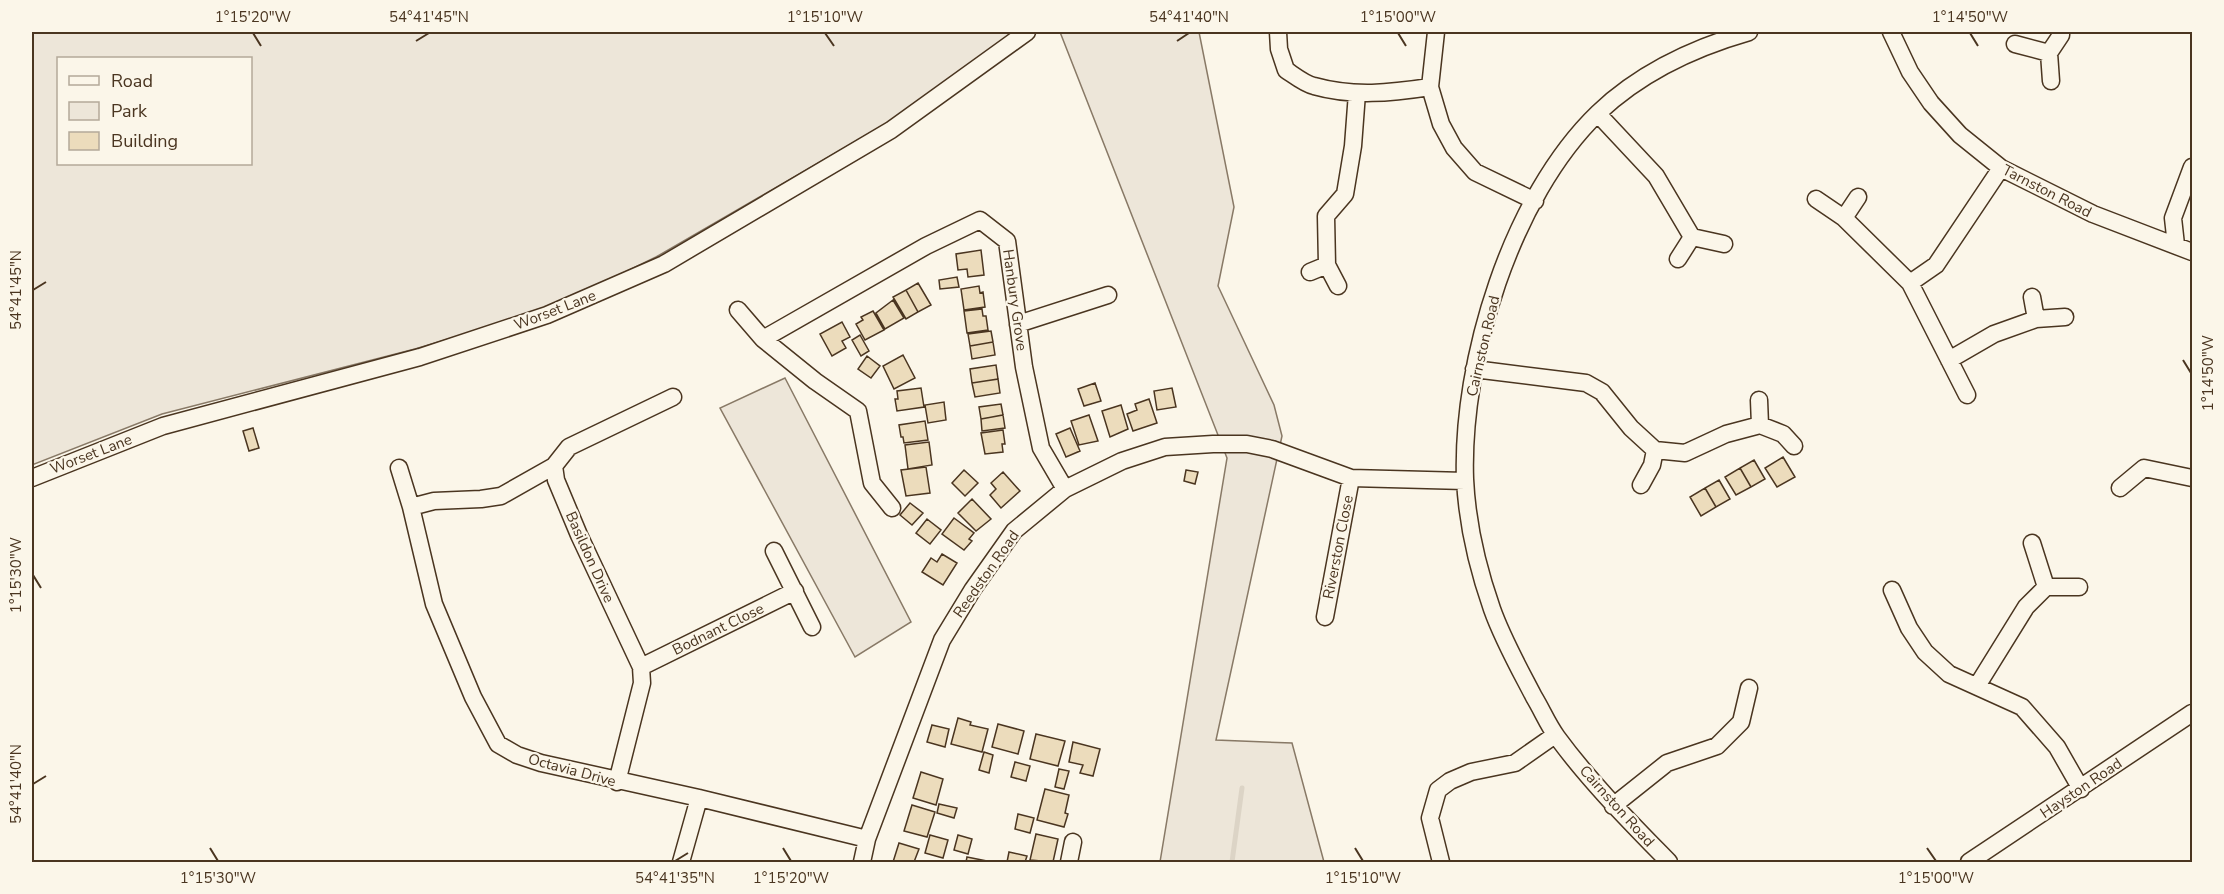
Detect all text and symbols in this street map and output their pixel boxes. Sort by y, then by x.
text: 1°15'20"W [215,7,292,27]
text: 54°41'45"N [389,7,469,27]
text: 1°15'10"W [787,7,864,27]
text: 54°41'40"N [1149,7,1229,27]
text: 1°15'00"W [1360,7,1437,27]
text: 1°14'50"W [1932,7,2009,27]
legend [57,57,252,165]
text: Road [111,69,153,93]
text: Park [111,99,148,123]
text: Building [111,129,178,153]
street label: Tarnston Road [1999,160,2095,222]
street label: Hanbury Grove [998,248,1032,352]
text: 54°41'45"N [6,250,26,330]
street label: Worset Lane [511,285,599,335]
street label: Cairnston Road [1462,294,1504,398]
text: 1°14'50"W [2198,334,2218,411]
street label: Worset Lane [47,429,135,479]
street label: Riverston Close [1318,493,1358,601]
street label: Basildon Drive [561,508,619,606]
street label: Reedston Road [948,526,1024,622]
text: 1°15'30"W [6,536,26,613]
street label: Bodnant Close [669,598,767,660]
text: 54°41'40"N [6,744,26,824]
street label: Octavia Drive [526,749,618,791]
street label: Hayston Road [2036,753,2126,823]
street label: Cairnston Road [1575,761,1659,851]
text: 1°15'30"W [180,868,257,888]
text: 54°41'35"N [635,868,715,888]
text: 1°15'20"W [753,868,830,888]
text: 1°15'10"W [1325,868,1402,888]
text: 1°15'00"W [1898,868,1975,888]

